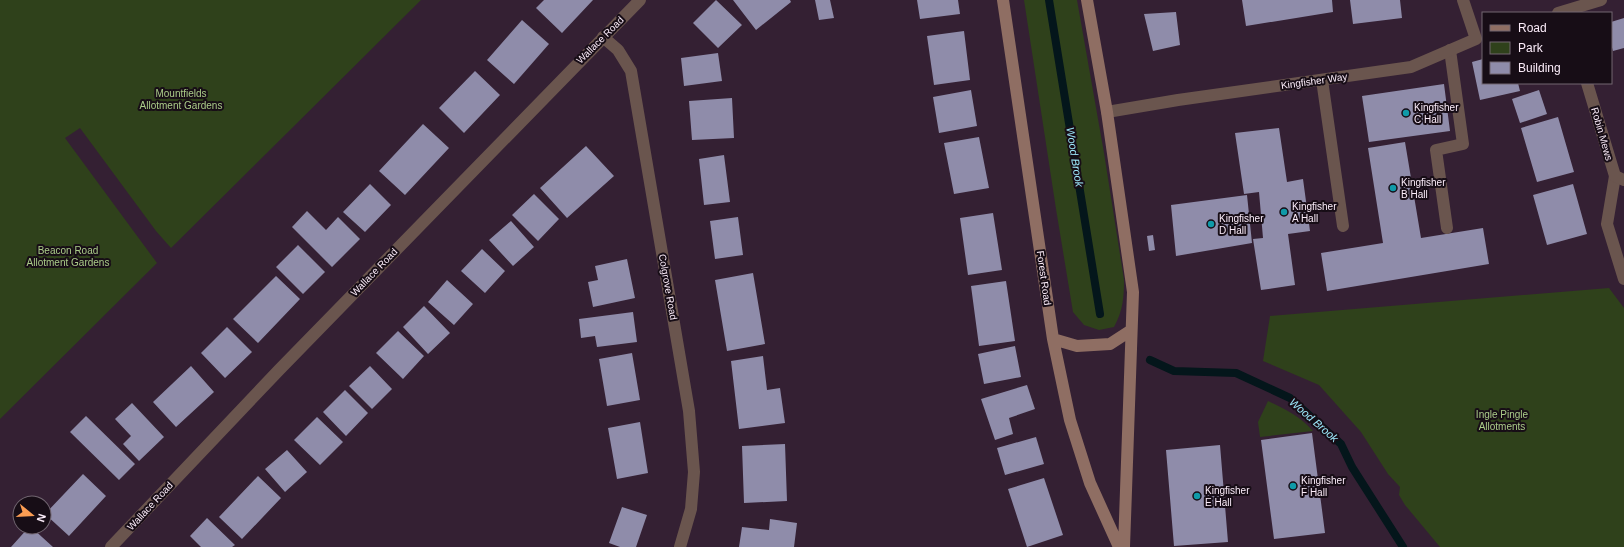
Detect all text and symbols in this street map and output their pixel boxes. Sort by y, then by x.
legend [1482,12,1612,84]
street label: Wallace Road [574,14,626,66]
text: Road [1518,21,1547,35]
text: Park [1518,41,1544,55]
text: Building [1518,61,1561,75]
street label: Kingfisher Way [1280,71,1348,91]
park label: Mountfields Allotment Gardens [140,88,222,111]
place label: Kingfisher C Hall [1414,102,1459,125]
street label: Robin Mews [1589,106,1615,162]
marker: Kingfisher C Hall [1401,108,1411,118]
water label: Wood Brook [1064,126,1086,188]
place label: Kingfisher B Hall [1401,177,1446,200]
marker: Kingfisher B Hall [1388,183,1398,193]
place label: Kingfisher A Hall [1292,201,1337,224]
marker: Kingfisher A Hall [1279,207,1289,217]
place label: Kingfisher D Hall [1219,213,1264,236]
marker: Kingfisher D Hall [1206,219,1216,229]
park label: Beacon Road Allotment Gardens [27,245,109,268]
street label: Wallace Road [349,246,399,298]
street label: Forest Road [1035,250,1053,306]
street label: Colgrove Road [657,253,679,321]
water label: Wood Brook [1287,396,1341,445]
park label: Ingle Pingle Allotments [1476,409,1529,432]
place label: Kingfisher F Hall [1301,475,1346,498]
street label: Wallace Road [125,480,175,532]
marker: Kingfisher F Hall [1288,481,1298,491]
place label: Kingfisher E Hall [1205,485,1250,508]
marker: Kingfisher E Hall [1192,491,1202,501]
north arrow [12,495,52,535]
text: N [35,512,48,524]

